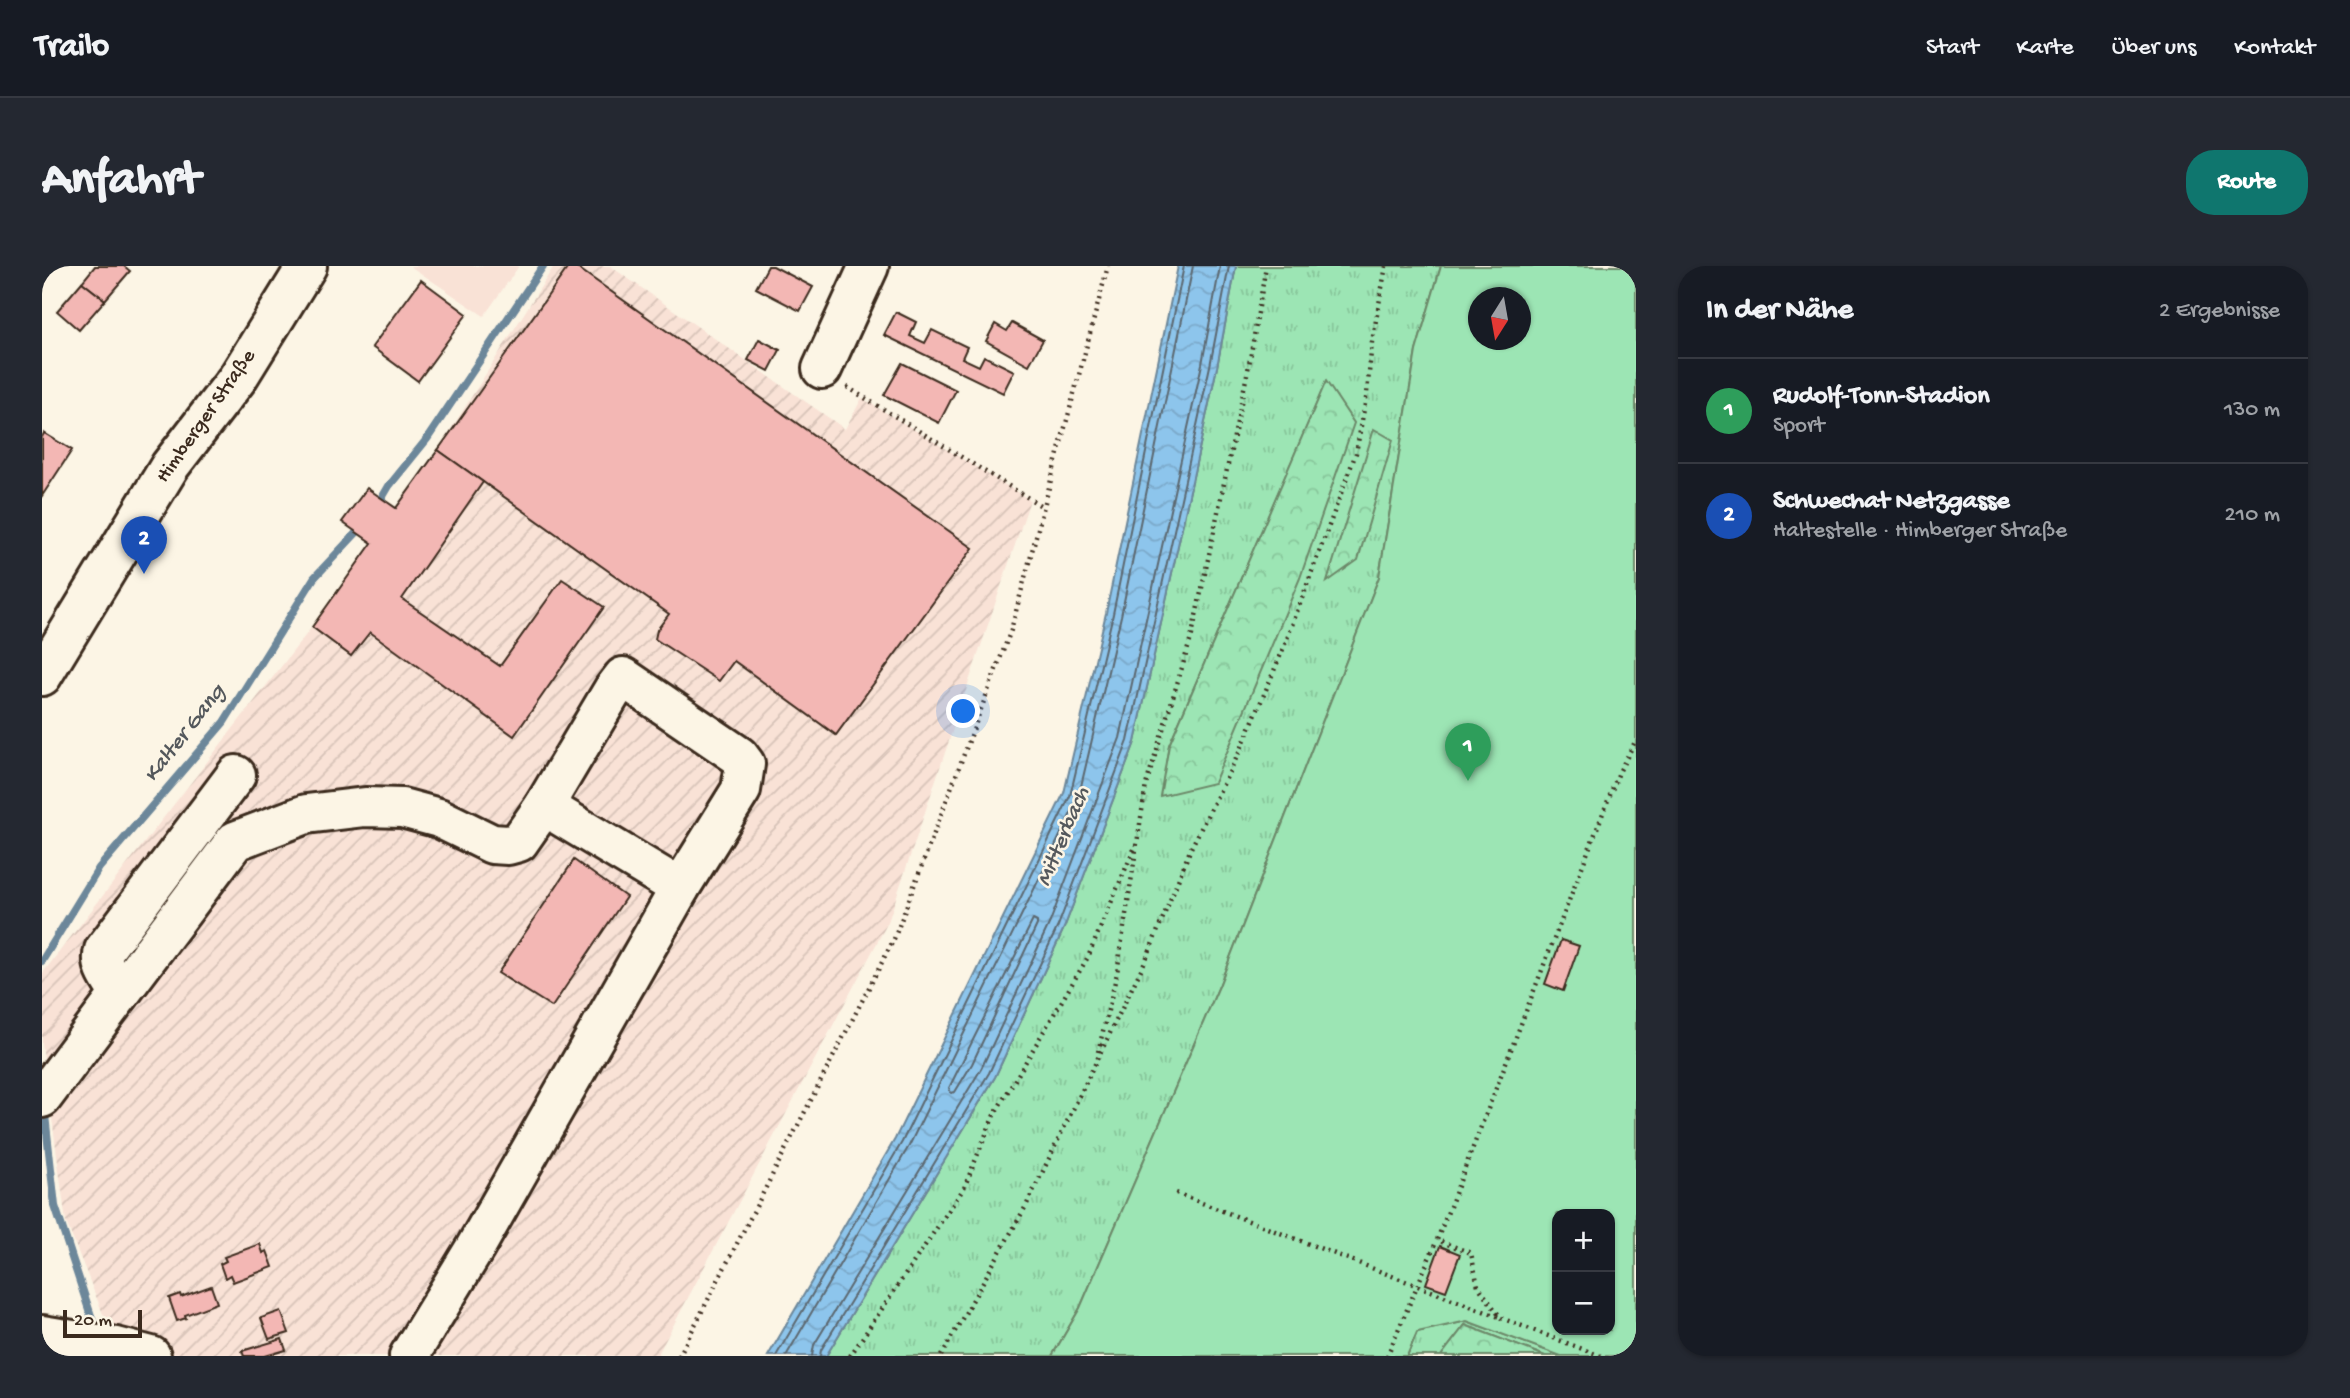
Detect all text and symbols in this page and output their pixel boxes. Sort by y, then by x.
text: Trailo [35,29,109,67]
text: Start [1926,34,1978,63]
text: Karte [2016,34,2074,63]
text: Über uns [2112,34,2196,63]
text: Kontakt [2234,34,2315,63]
button: Route [2186,150,2308,215]
text: Anfahrt [42,153,200,211]
north arrow [1468,287,1531,350]
text: In der Nähe [1706,294,1853,329]
text: 2 Ergebnisse [2159,298,2280,325]
street label: Himberger Straße [152,345,263,488]
text: Rudolf-Tonn-Stadion [1773,382,1990,413]
text: 1 [1724,397,1734,424]
text: 130 m [2224,397,2280,424]
text: Sport [1773,413,1824,440]
text: Schwechat Netzgasse [1773,487,2010,518]
text: 2 [1723,502,1735,529]
text: 210 m [2225,502,2280,529]
pin: 2 [121,516,167,574]
text: Haltestelle · Himberger Straße [1773,518,2067,545]
water label: Kalter Gang [138,678,233,788]
your location [946,694,980,728]
pin: 1 [1445,723,1491,781]
water label: Mitterbach [1031,783,1097,891]
map controls [1552,1209,1615,1335]
button: + [1552,1209,1615,1272]
button: − [1552,1272,1615,1335]
scale bar [63,1307,142,1339]
text: 20 m [74,1310,112,1333]

